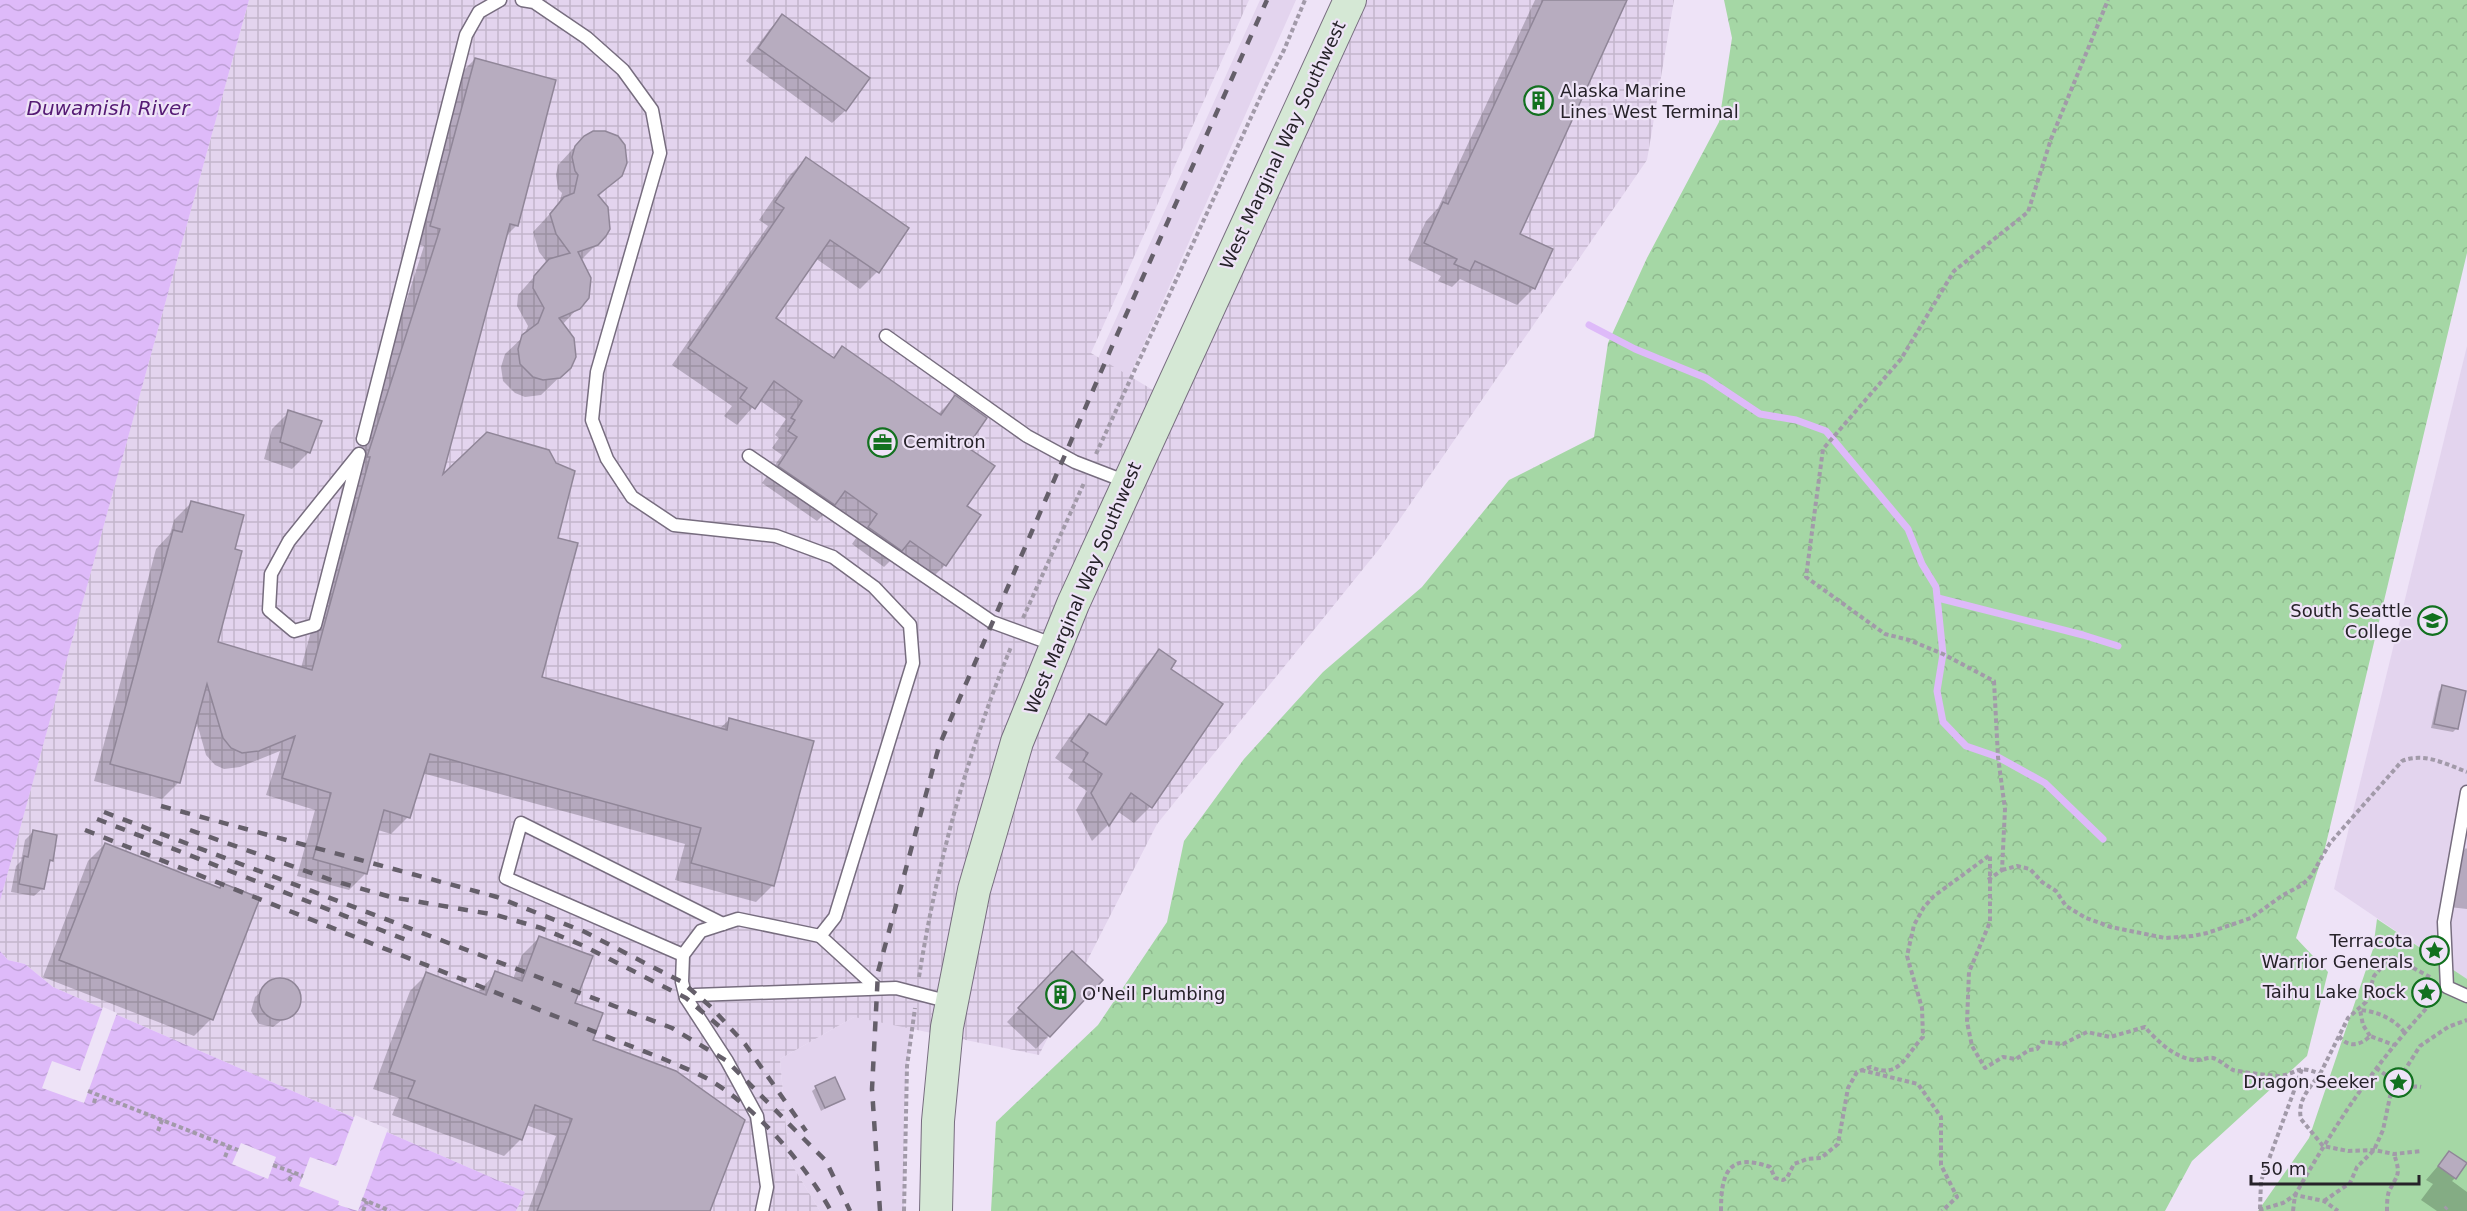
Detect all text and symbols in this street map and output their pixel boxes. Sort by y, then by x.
street label: West Marginal Way Southwest [1216,17,1349,272]
place label: Alaska Marine Lines West Terminal [1560,80,1739,122]
building icon: Alaska Marine Lines West Terminal [1523,85,1555,117]
water label: Duwamish River [27,96,191,120]
office icon: Cemitron [866,426,898,458]
place label: Cemitron [903,431,986,452]
street label: West Marginal Way Southwest [1020,459,1145,717]
place label: South Seattle College [2290,600,2412,642]
school or university icon: South Seattle College [2417,605,2449,637]
place label: Terracota Warrior Generals [2261,930,2413,972]
place icon: Terracota Warrior Generals [2418,935,2450,967]
place icon: Taihu Lake Rock [2411,976,2443,1008]
building icon: O'Neil Plumbing [1045,978,1077,1010]
place label: Taihu Lake Rock [2262,981,2407,1002]
place label: O'Neil Plumbing [1082,983,1225,1004]
place icon: Dragon Seeker [2382,1066,2414,1098]
place label: Dragon Seeker [2243,1071,2378,1092]
scale bar [2251,1148,2419,1186]
text: 50 m [2260,1158,2306,1179]

